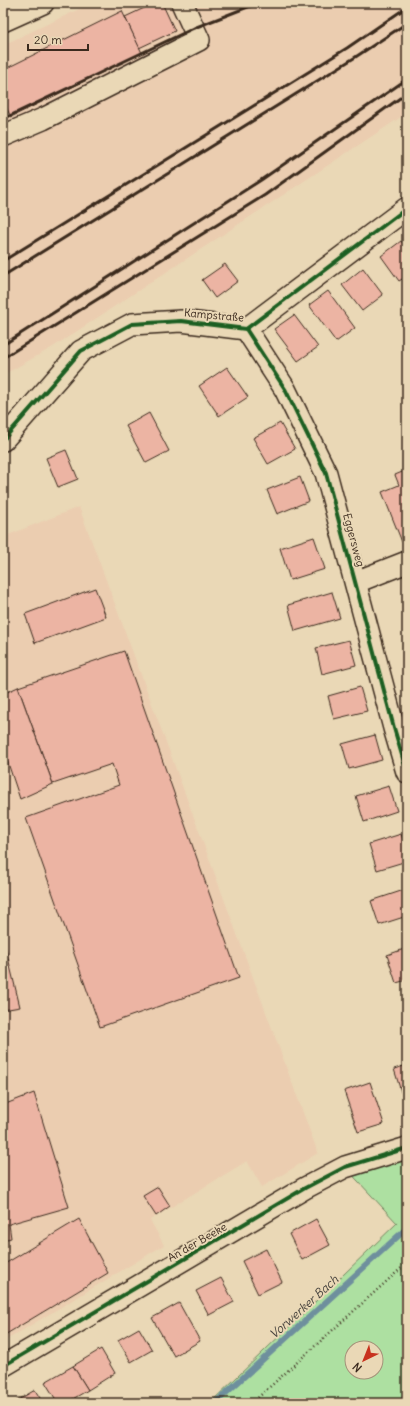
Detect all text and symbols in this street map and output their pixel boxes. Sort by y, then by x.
scale bar [28,26,88,52]
text: 20 m [34,32,62,47]
street label: Kampstraße [183,305,245,325]
street label: Eggersweg [340,512,368,568]
street label: An der Beeke [165,1219,229,1265]
water label: Vorwerker Bach [266,1271,342,1341]
north arrow [344,1340,384,1380]
text: N [350,1360,365,1375]

